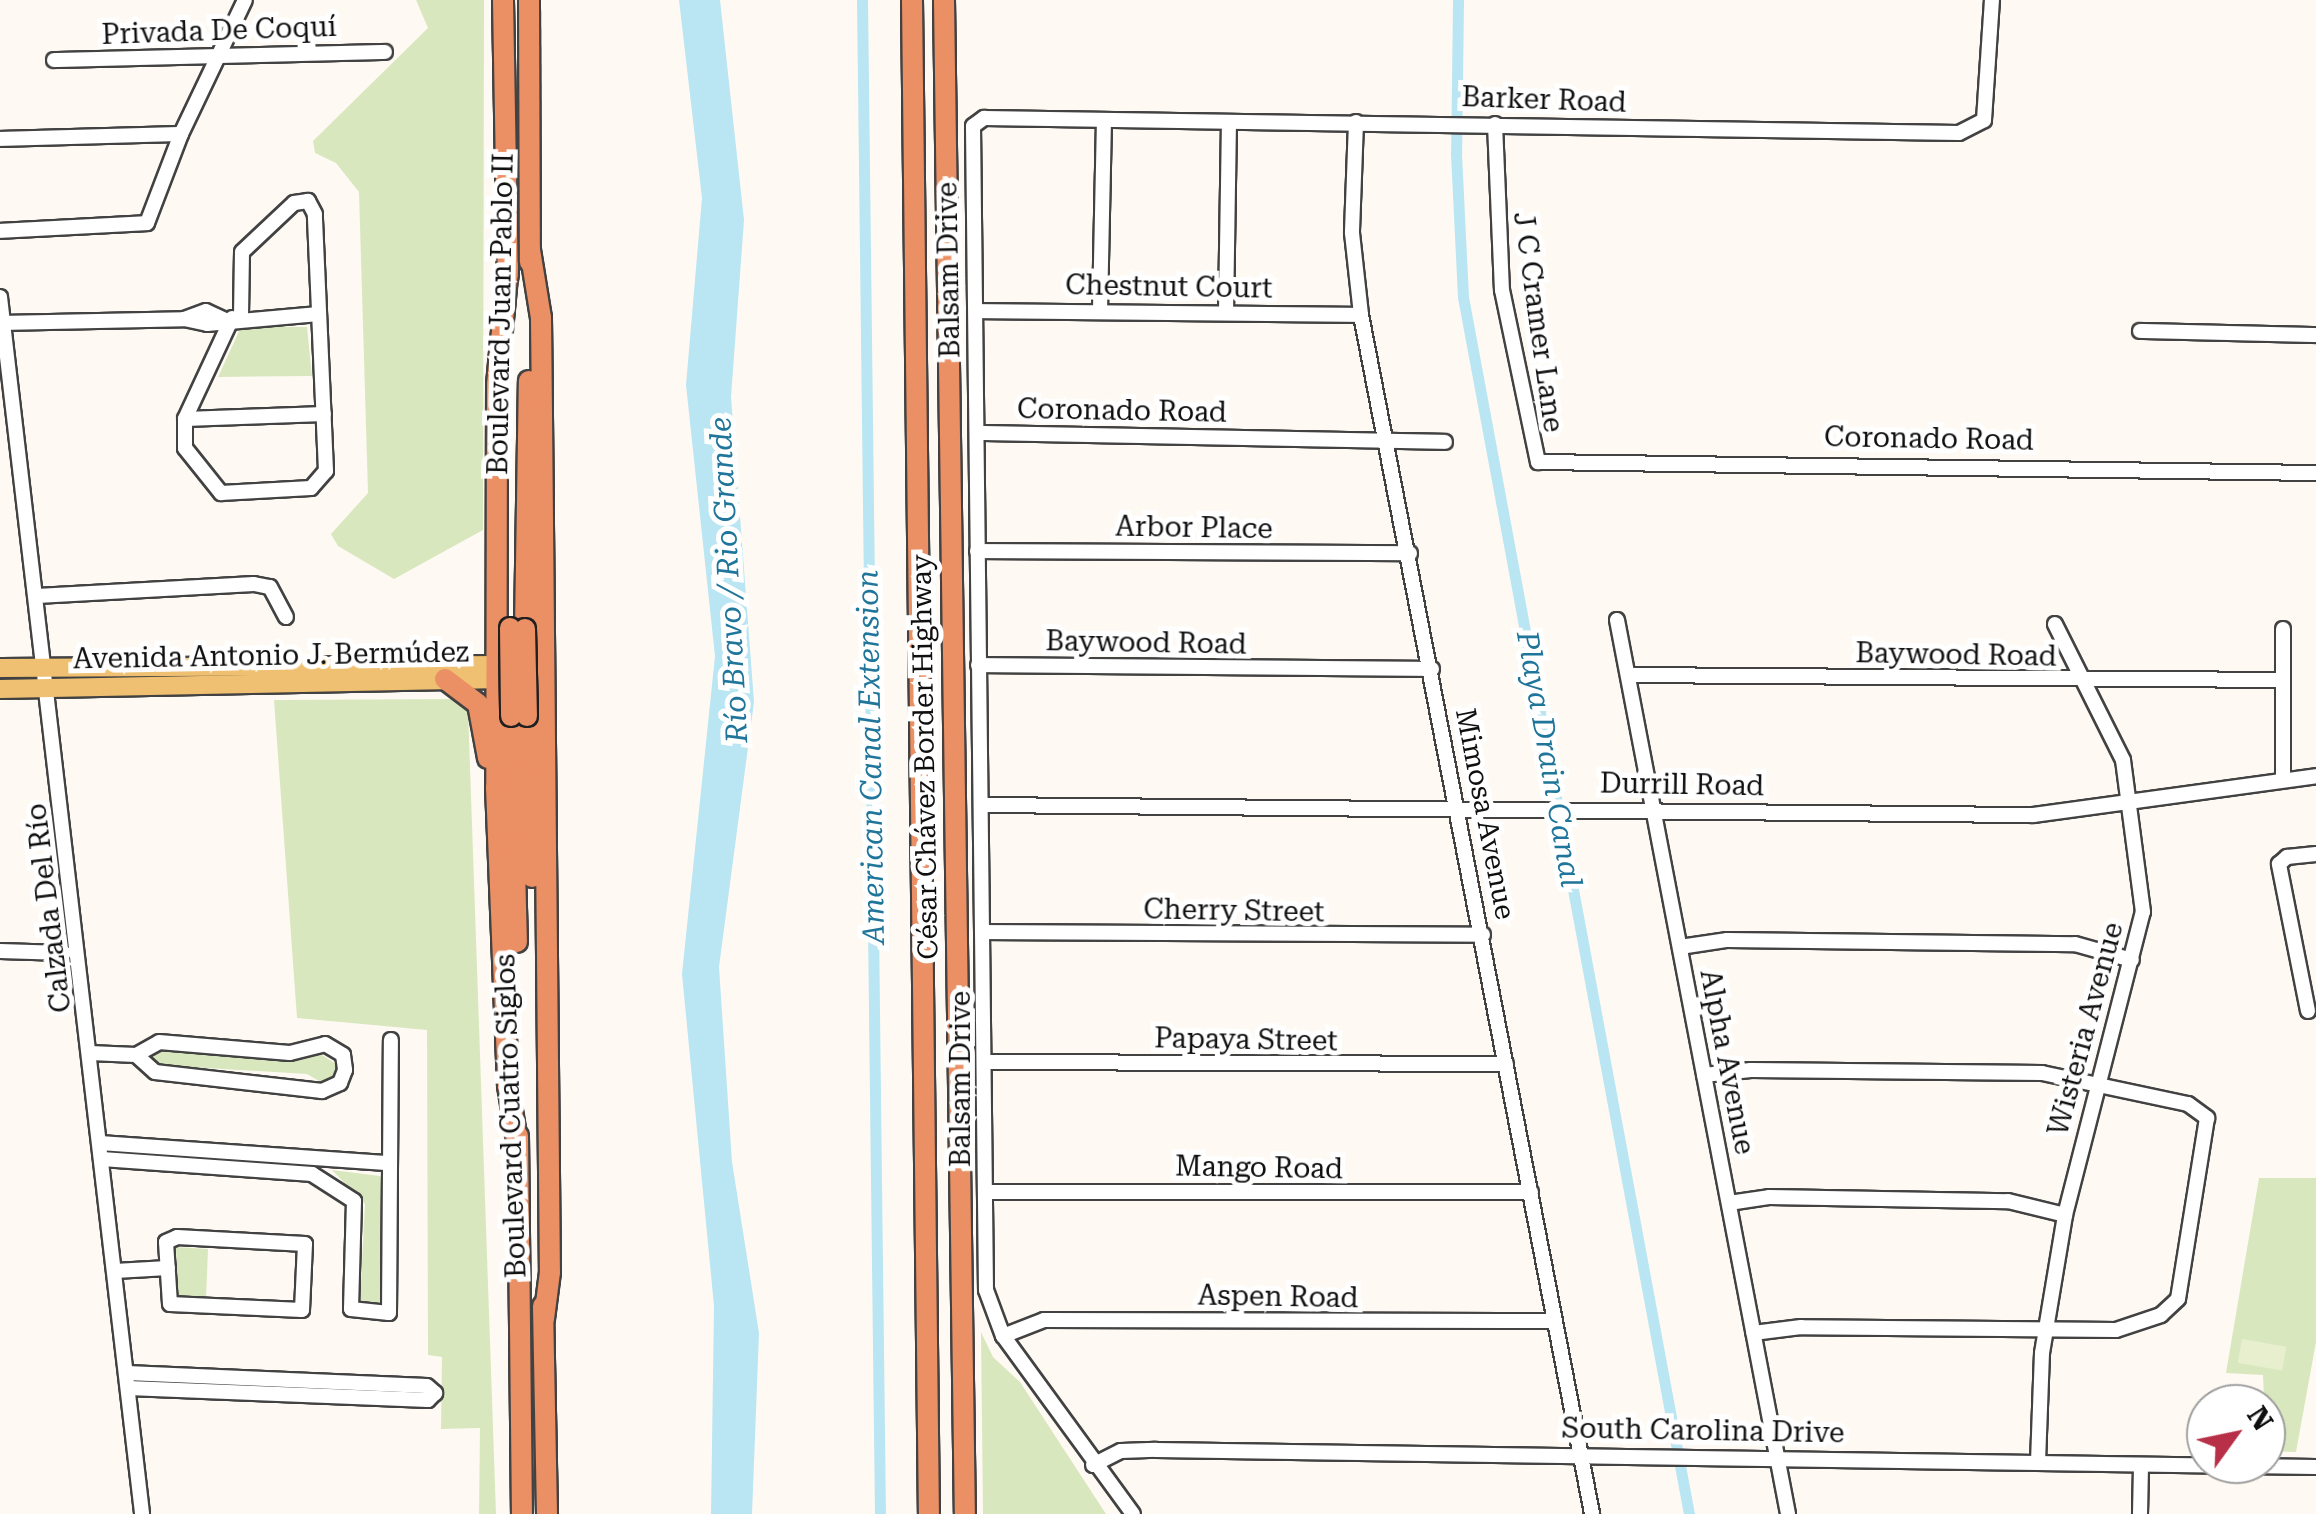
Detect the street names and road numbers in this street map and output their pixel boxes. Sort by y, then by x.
street label: Privada De Coquí [101,10,337,52]
street label: Barker Road [1461,80,1627,120]
street label: Boulevard Juan Pablo II [481,153,521,475]
street label: Balsam Drive [931,181,967,359]
street label: J C Cramer Lane [1506,210,1570,434]
street label: Chestnut Court [1065,268,1273,306]
street label: Coronado Road [1017,392,1227,430]
street label: Coronado Road [1824,420,2034,458]
street label: Arbor Place [1115,510,1273,546]
street label: César Chávez Border Highway [905,554,945,960]
street label: Baywood Road [1045,624,1247,662]
street label: Avenida Antonio J. Bermúdez [73,636,469,676]
street label: Baywood Road [1855,636,2057,674]
street label: Mimosa Avenue [1448,706,1522,922]
street label: Durrill Road [1600,767,1764,803]
street label: Calzada Del Río [20,802,78,1014]
street label: Cherry Street [1143,893,1325,929]
street label: Wisteria Avenue [2041,919,2131,1139]
street label: Boulevard Cuatro Siglos [489,953,533,1279]
street label: Alpha Avenue [1693,967,1761,1157]
street label: Balsam Drive [944,991,978,1167]
street label: Papaya Street [1154,1022,1338,1058]
street label: Mango Road [1175,1150,1343,1186]
street label: Aspen Road [1197,1279,1359,1315]
street label: South Carolina Drive [1561,1412,1845,1450]

